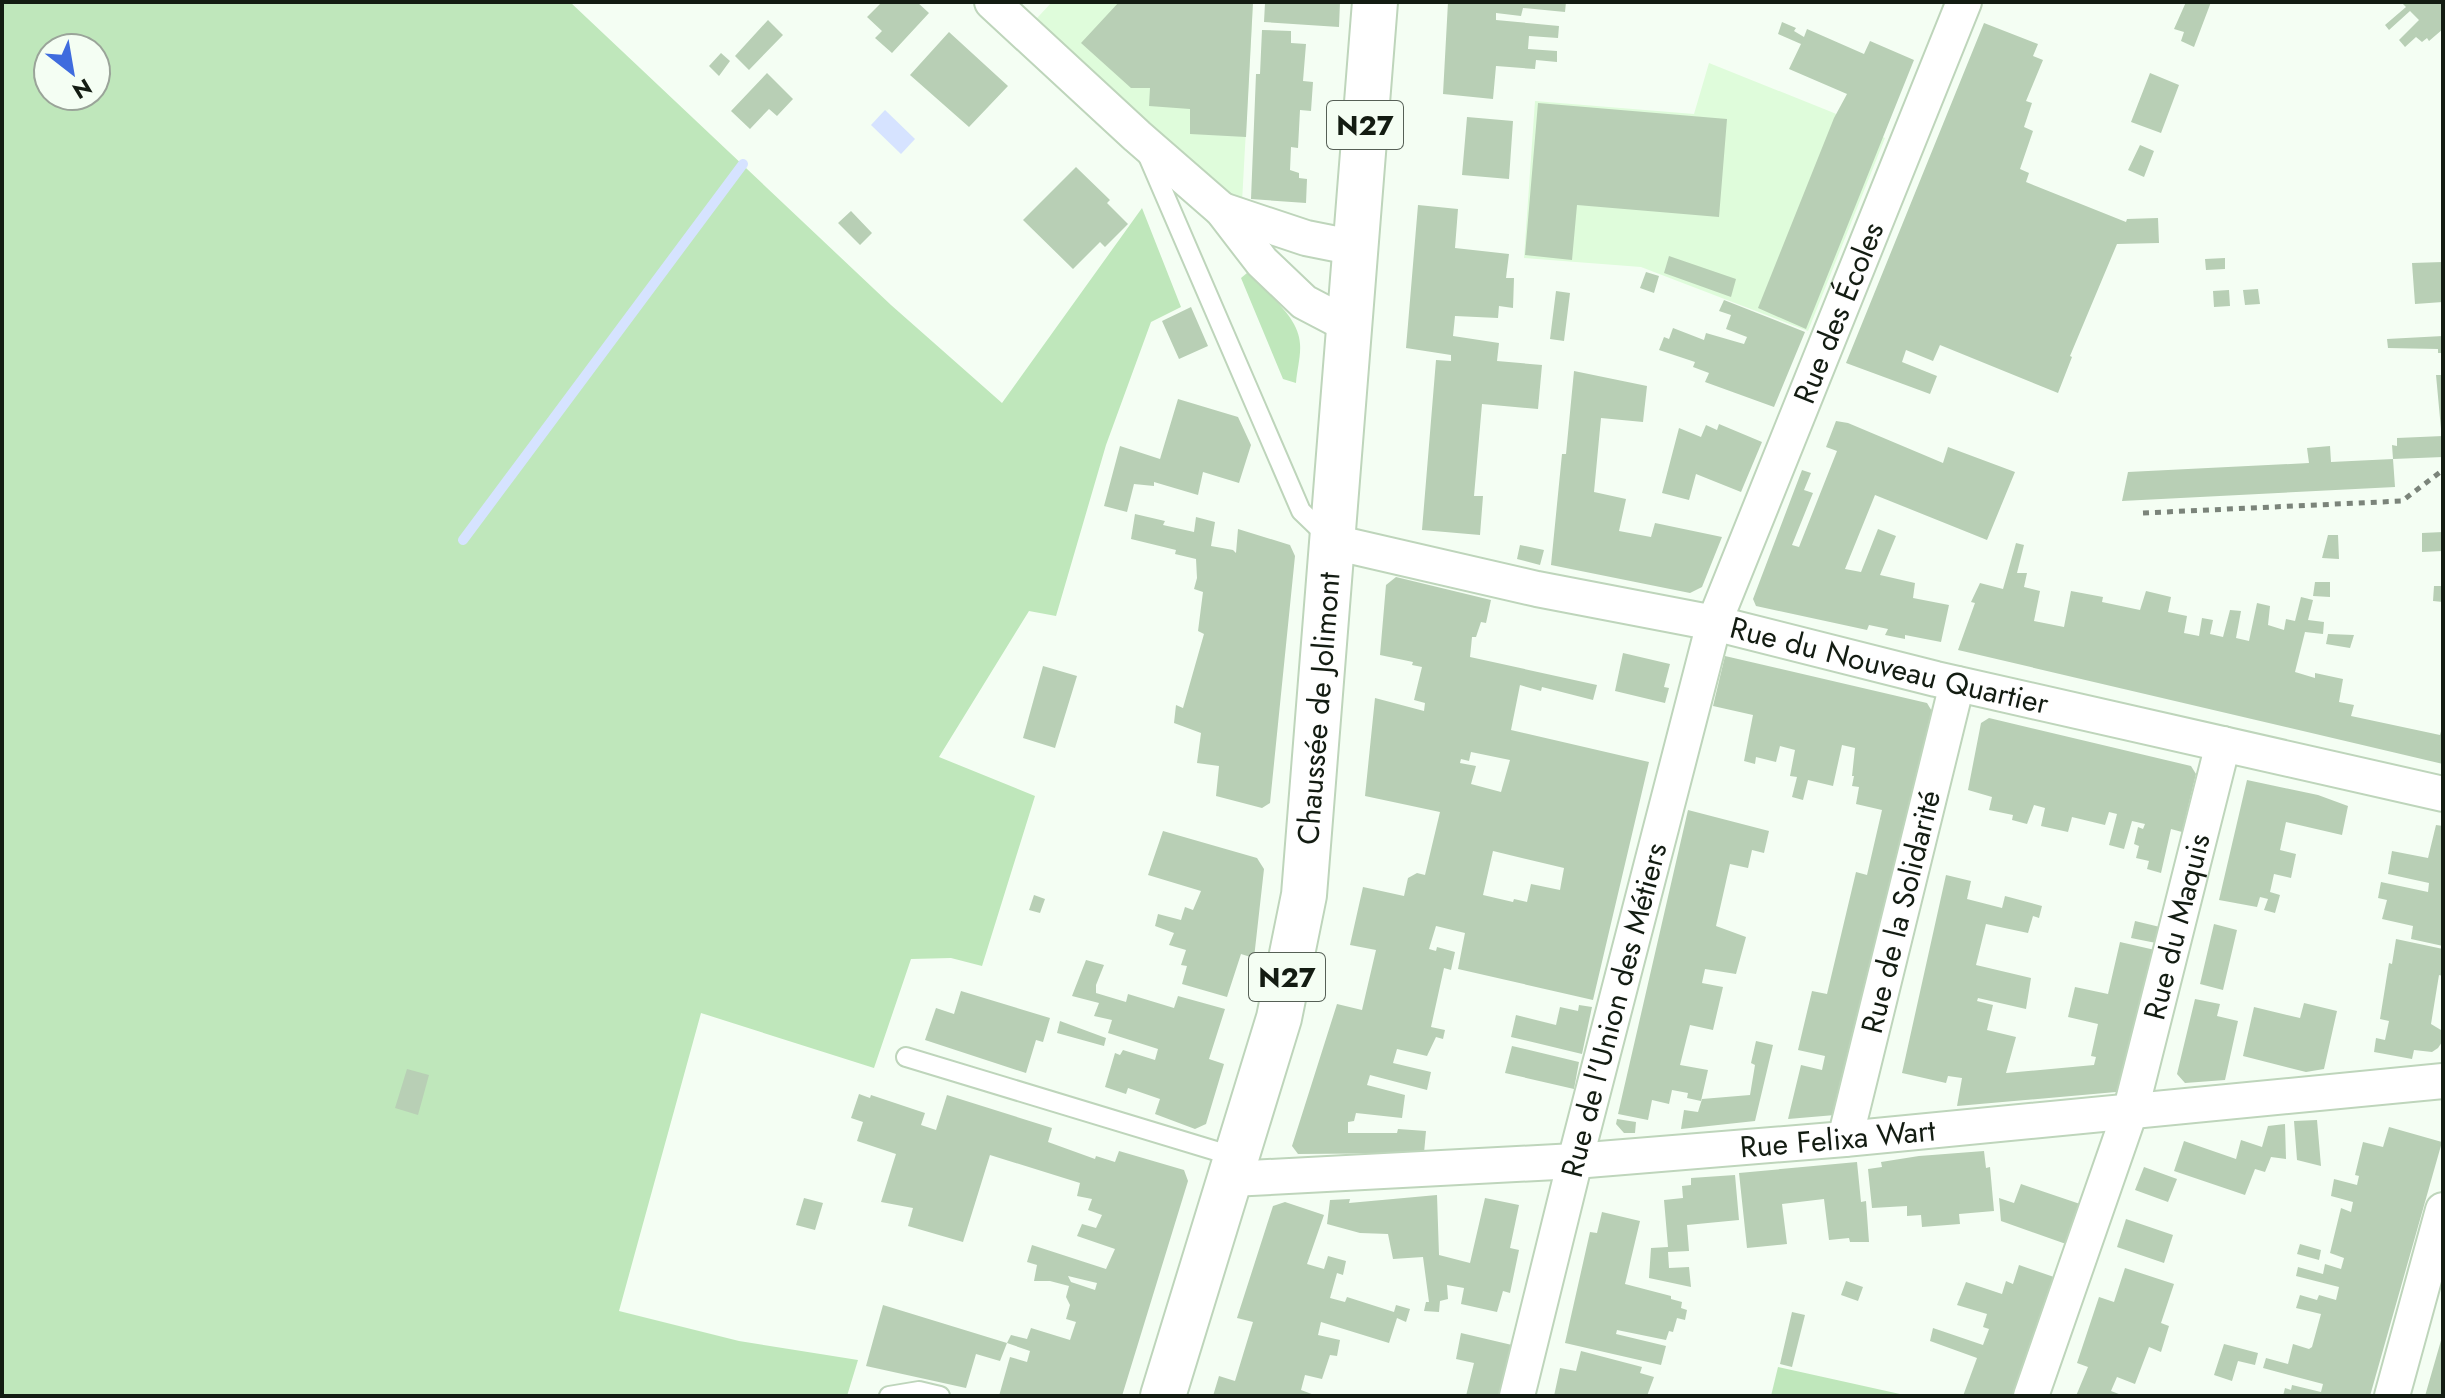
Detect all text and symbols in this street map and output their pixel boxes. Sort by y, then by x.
north arrow [32,32,112,112]
text: N [67,71,98,107]
road number: N27 [1327,101,1403,149]
street label: Rue des Écoles [1783,215,1894,410]
street label: Chaussée de Jolimont [1286,570,1351,846]
street label: Rue du Nouveau Quartier [1725,606,2053,725]
street label: Rue de la Solidarité [1850,786,1951,1038]
street label: Rue du Maquis [2132,829,2221,1024]
street label: Rue de l'Union des Métiers [1550,838,1677,1182]
road number: N27 [1249,953,1325,1001]
street label: Rue Felixa Wart [1738,1108,1938,1168]

